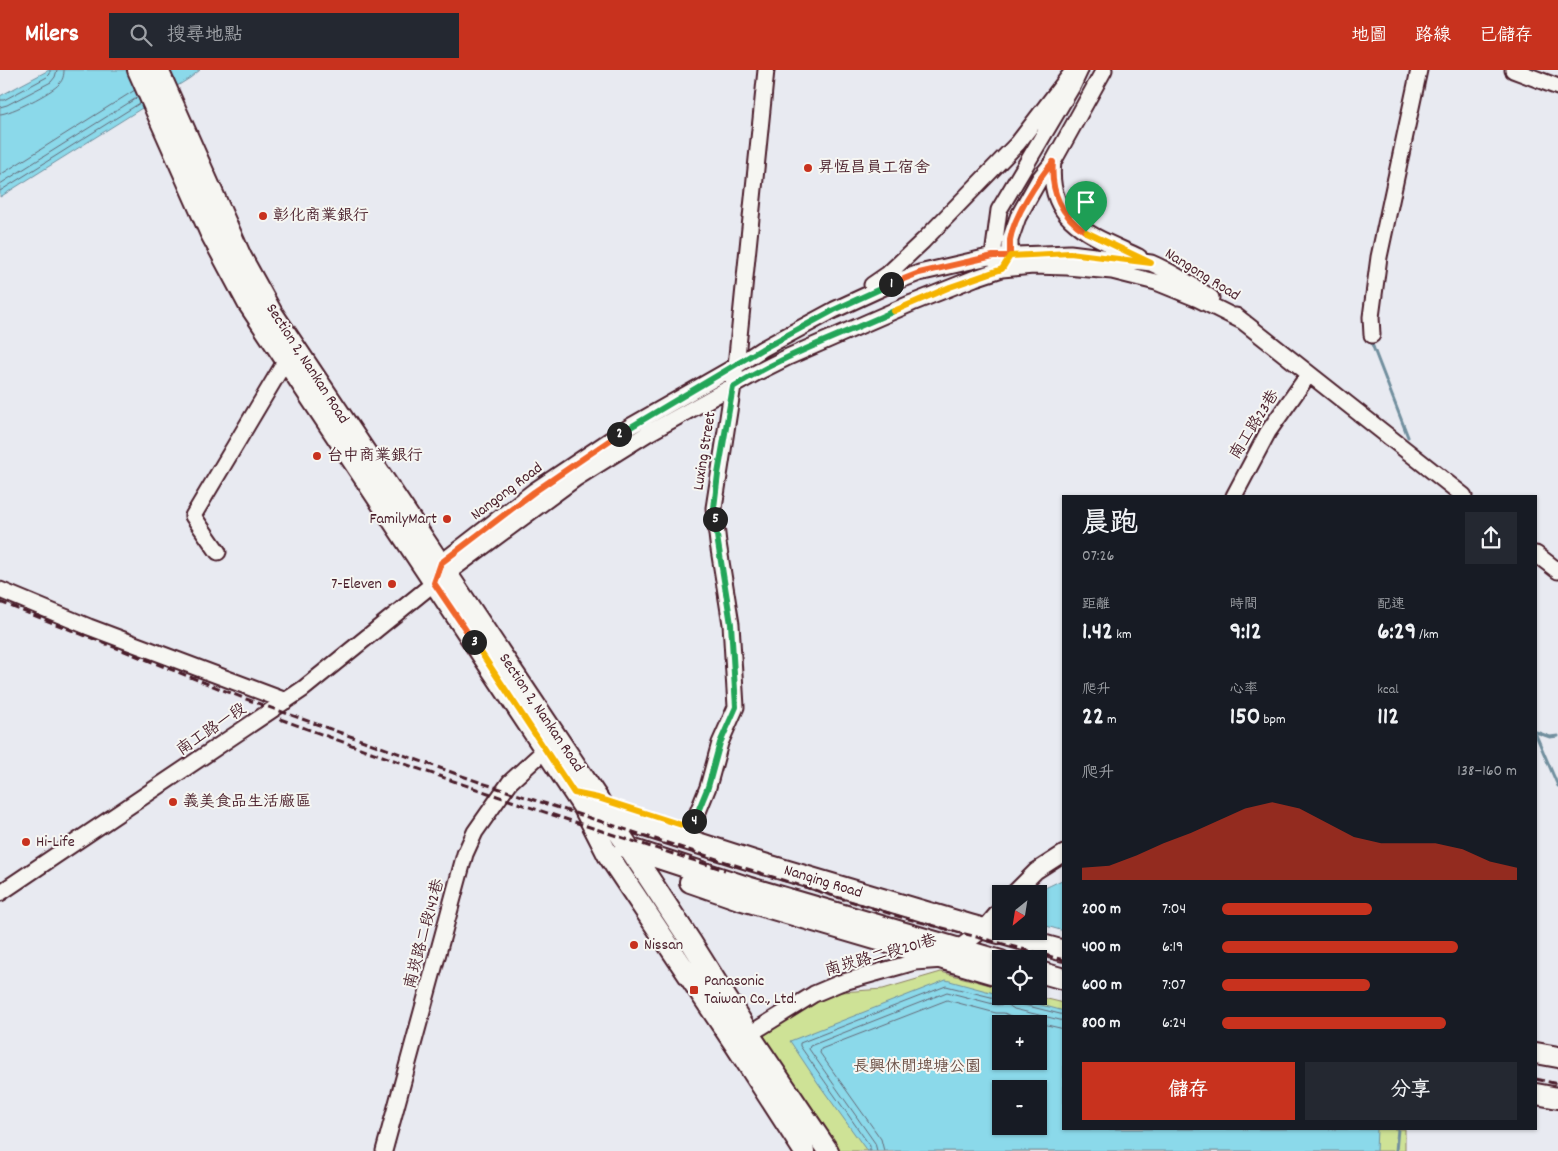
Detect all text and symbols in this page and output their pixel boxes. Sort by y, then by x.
search box [109,13,459,58]
text: Milers [25,18,79,52]
icon: search [127,21,155,49]
text: 搜尋地點 [167,23,243,50]
text: 地圖 [1351,24,1387,49]
text: 路線 [1415,24,1451,49]
text: 已儲存 [1479,24,1533,49]
place label: 昇恆昌員工宿舍 [818,157,930,180]
marker: 昇恆昌員工宿舍 [802,162,814,174]
pin [1065,181,1107,232]
icon: arrive [1072,188,1100,216]
place label: 彰化商業銀行 [273,205,369,228]
marker: 彰化商業銀行 [257,210,269,222]
street label: Nangong Road [1160,243,1244,307]
pin: 1 [878,272,904,296]
text: 1 [890,274,893,294]
street label: Section 2, Nankan Road [259,299,355,429]
street label: 南工路23巷 [1225,386,1285,464]
street label: Luxing Street [687,410,723,492]
pin: 2 [606,422,632,446]
text: 2 [616,424,623,444]
place label: 台中商業銀行 [327,445,423,468]
marker: 台中商業銀行 [311,450,323,462]
street label: Nangong Road [466,457,548,527]
pin: 5 [702,506,728,532]
text: 晨跑 [1082,506,1138,546]
place label: FamilyMart [369,508,437,531]
text: 5 [712,509,719,529]
button: share [1465,512,1517,564]
marker: FamilyMart [441,513,453,525]
text: 07:26 [1082,545,1114,568]
place label: 7-Eleven [331,573,382,596]
marker: 7-Eleven [386,578,398,590]
text: 距離 [1082,595,1110,615]
text: 時間 [1230,595,1258,615]
text: 配速 [1377,595,1405,615]
text: 1.42 [1082,615,1113,651]
text: 9:12 [1230,615,1262,651]
text: 6:29 [1377,615,1416,651]
text: km [1113,625,1132,645]
text: /km [1416,625,1439,645]
pin: 3 [462,630,486,654]
text: 3 [471,632,478,652]
street label: Section 2, Nankan Road [493,649,589,777]
text: 爬升 [1082,680,1110,700]
text: 心率 [1230,680,1258,700]
text: kcal [1377,680,1399,700]
street label: 南工路一段 [172,698,252,762]
text: 22 [1082,700,1104,736]
text: 150 [1230,700,1260,736]
text: 112 [1377,700,1399,736]
text: m [1104,710,1117,730]
text: bpm [1260,710,1286,730]
text: 138–160 m [1457,760,1517,783]
text: 爬升 [1082,762,1114,785]
place label: 義美食品生活廠區 [183,791,311,814]
marker: 義美食品生活廠區 [167,796,179,808]
pin: 4 [682,808,706,834]
text: 4 [692,811,697,831]
place label: Hi-Life [36,831,75,854]
marker: Hi-Life [20,836,32,848]
street label: Nanqing Road [781,859,865,905]
street label: 南崁路二段142巷 [399,876,451,992]
north arrow [992,885,1048,940]
map controls [992,885,1047,1135]
text: 200 m [1082,898,1121,921]
text: 7:04 [1162,898,1186,921]
street label: 南崁路二段201巷 [822,929,940,983]
place label: Nissan [644,934,683,957]
text: 400 m [1082,936,1121,959]
text: 6:19 [1162,936,1183,959]
marker: Nissan [628,939,640,951]
button: locate [992,950,1047,1005]
place label: Panasonic Taiwan Co., Ltd. [704,970,797,1011]
text: 600 m [1082,974,1122,997]
text: 7:07 [1162,974,1186,997]
marker: Panasonic Taiwan Co., Ltd. [688,984,700,996]
text: 800 m [1082,1012,1121,1035]
text: 6:24 [1162,1012,1186,1035]
button: + [992,1015,1047,1070]
park label: 長興休閒埤塘公園 [853,1056,981,1079]
button: 儲存 [1082,1062,1295,1120]
button: 分享 [1305,1062,1517,1120]
button: − [992,1080,1047,1135]

